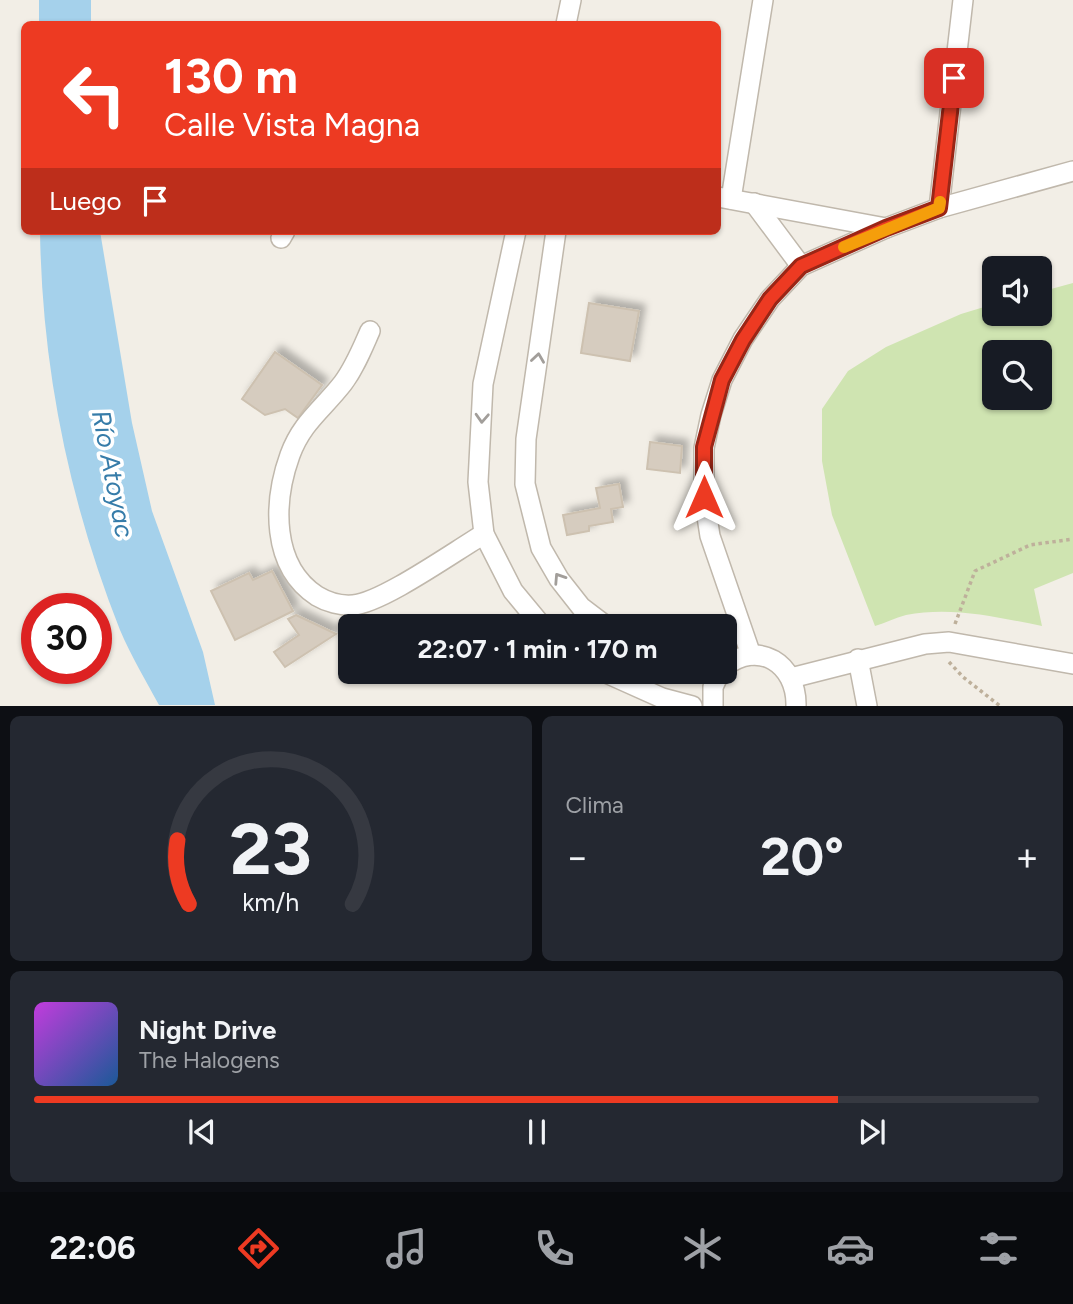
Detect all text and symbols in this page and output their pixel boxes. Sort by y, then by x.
text: 130 m [164,46,298,105]
pin [924,48,984,108]
icon: left [49,49,140,140]
icon: arrive [935,59,973,97]
text: Calle Vista Magna [164,106,420,144]
icon: arrive [136,182,174,220]
text: Luego [49,185,122,217]
map controls [982,256,1052,410]
button: sound [982,256,1052,326]
button: search [982,340,1052,410]
one-way arrow [530,353,545,364]
water label: Río Atoyac [85,408,141,540]
one-way arrow [474,413,489,424]
position arrow [667,460,741,534]
one-way arrow [555,573,567,586]
speed limit sign: 30 [21,593,112,684]
text: 22:07 · 1 min · 170 m [417,633,658,665]
text: Clima [566,791,624,819]
text: 23 [229,806,312,893]
text: 20° [761,826,844,888]
text: − [566,834,589,880]
text: + [1015,834,1039,880]
text: km/h [242,887,299,917]
text: Night Drive [139,1014,276,1046]
text: The Halogens [139,1046,280,1074]
icon: previous [183,1113,221,1151]
icon: pause [518,1113,556,1151]
icon: next [853,1113,891,1151]
icon: directions [234,1224,283,1273]
icon: music [382,1224,431,1273]
icon: phone [530,1224,579,1273]
icon: climate [678,1224,727,1273]
icon: car [826,1224,875,1273]
icon: filters [974,1224,1023,1273]
text: 22:06 [50,1229,135,1267]

